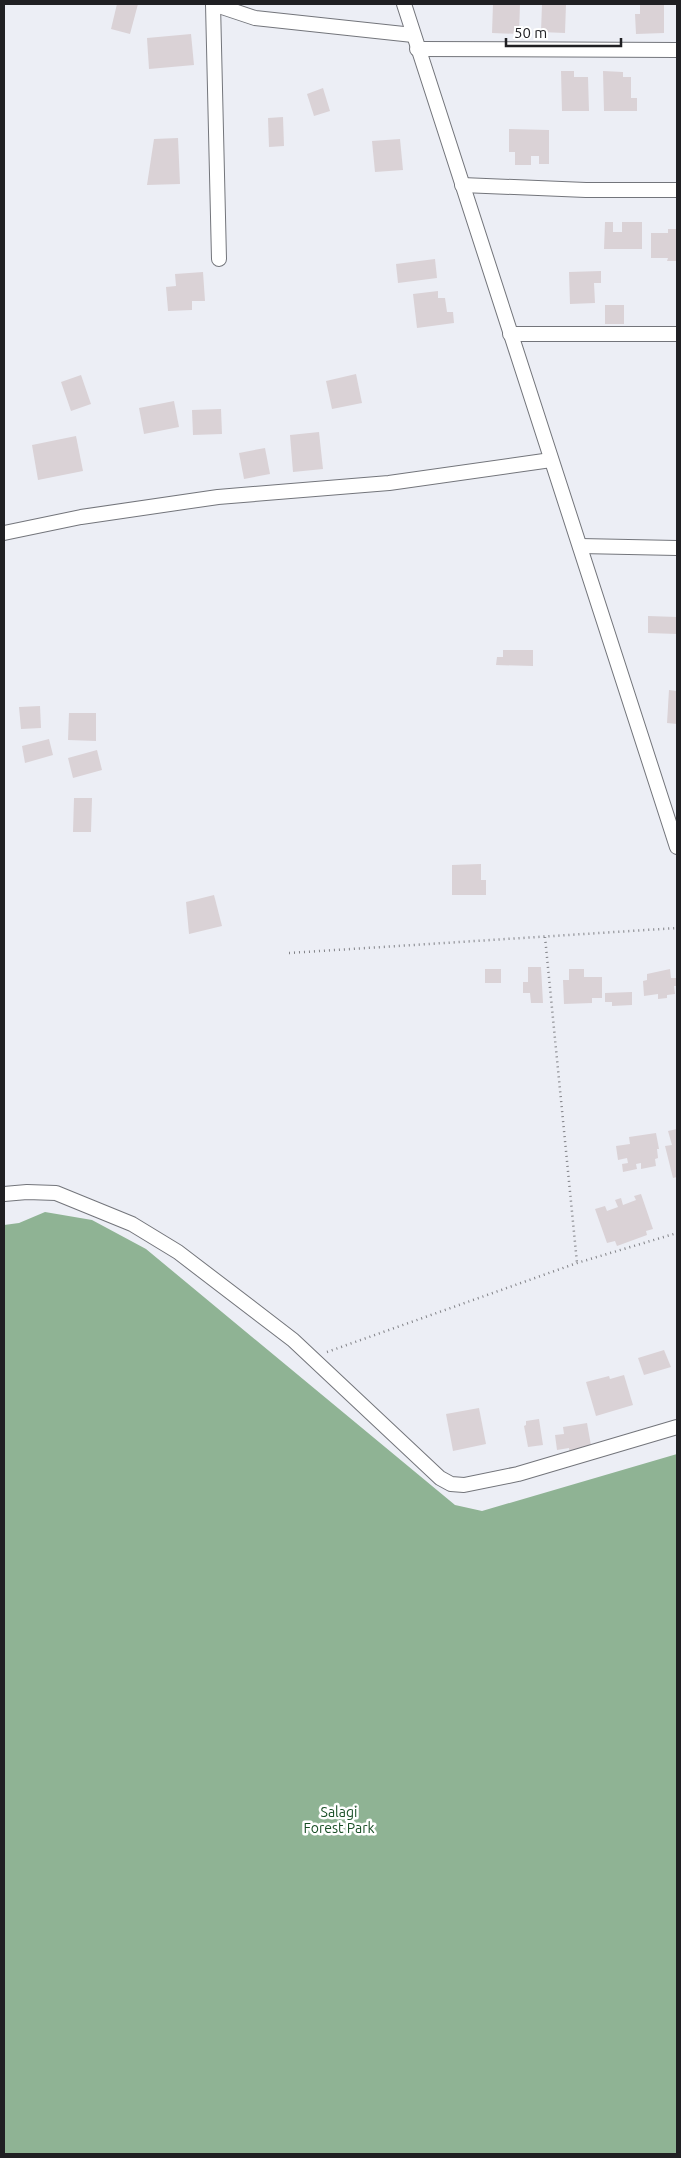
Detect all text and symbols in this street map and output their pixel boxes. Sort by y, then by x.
scale bar [506,15,621,47]
text: 50 m [514,24,547,41]
park label: Salagi Forest Park [303,1804,375,1836]

